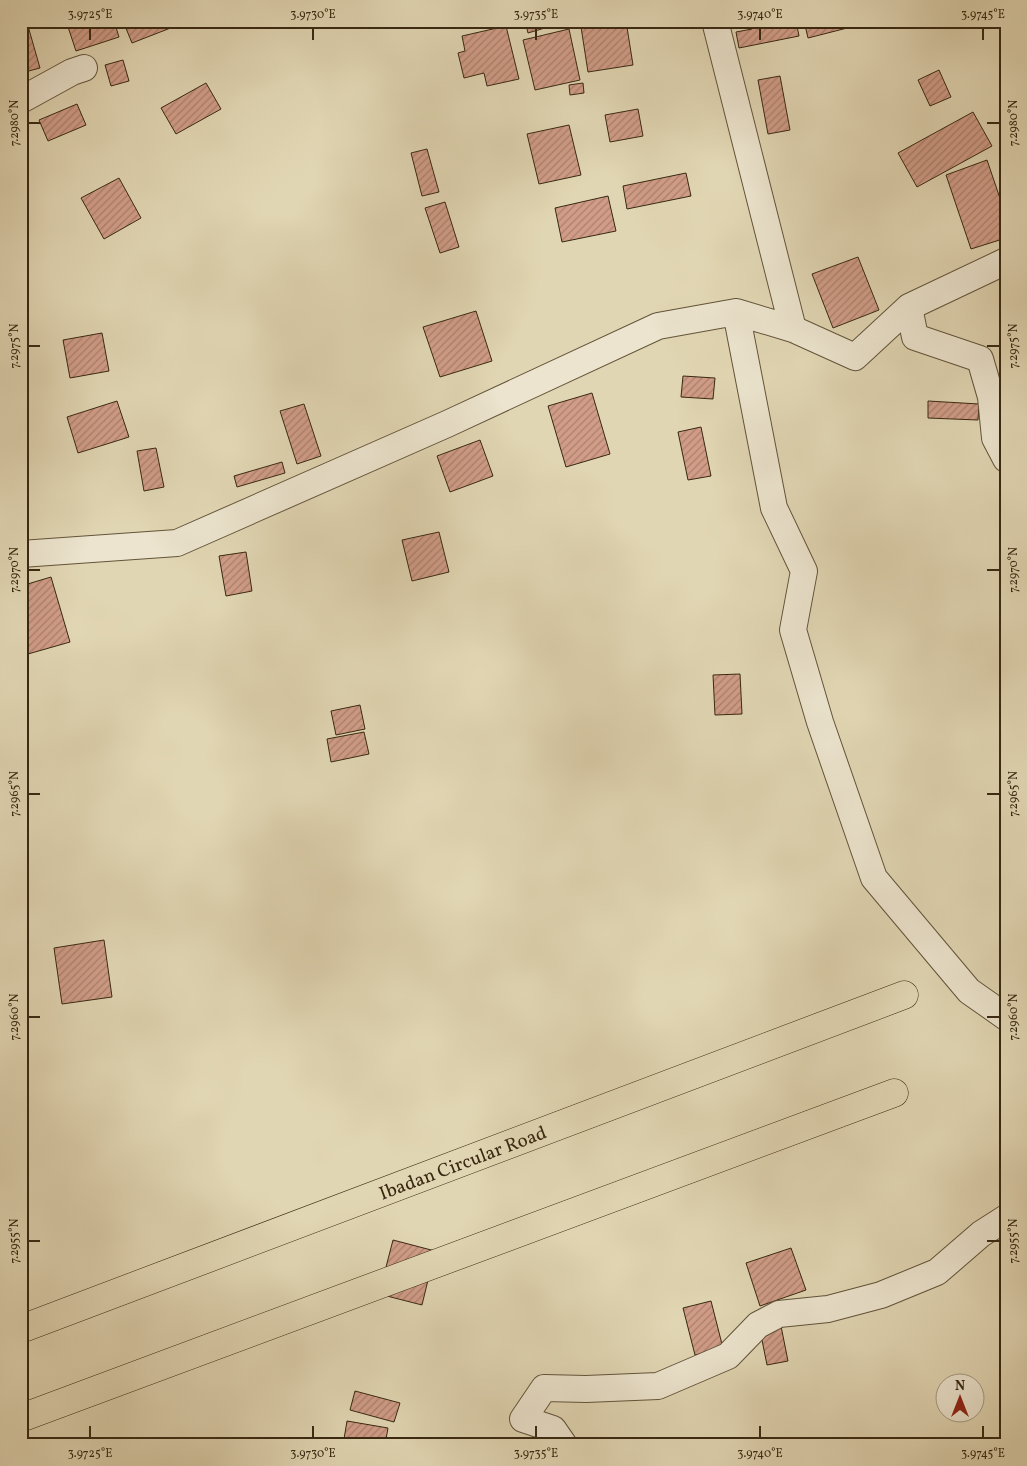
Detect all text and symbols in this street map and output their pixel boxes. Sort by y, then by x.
text: 3.9725°E [68,7,112,23]
text: 3.9730°E [290,7,336,23]
text: 3.9735°E [514,7,558,23]
text: 3.9740°E [737,7,783,23]
text: 3.9745°E [961,7,1005,23]
text: 7.2980°N [7,100,23,146]
text: 7.2980°N [1006,100,1022,146]
text: 7.2975°N [7,323,23,369]
text: 7.2975°N [1006,323,1022,369]
text: 7.2970°N [7,547,23,593]
text: 7.2970°N [1006,547,1022,593]
text: 7.2965°N [7,771,23,817]
text: 7.2965°N [1006,771,1022,817]
text: 7.2960°N [7,993,23,1040]
text: 7.2960°N [1006,993,1022,1040]
street label: Ibadan Circular Road [376,1120,551,1207]
text: 7.2955°N [7,1218,23,1263]
text: 7.2955°N [1006,1218,1022,1263]
north arrow [934,1374,984,1424]
text: N [955,1377,965,1396]
text: 3.9725°E [68,1446,112,1462]
text: 3.9730°E [290,1446,336,1462]
text: 3.9735°E [514,1446,558,1462]
text: 3.9740°E [737,1446,783,1462]
text: 3.9745°E [961,1446,1005,1462]

